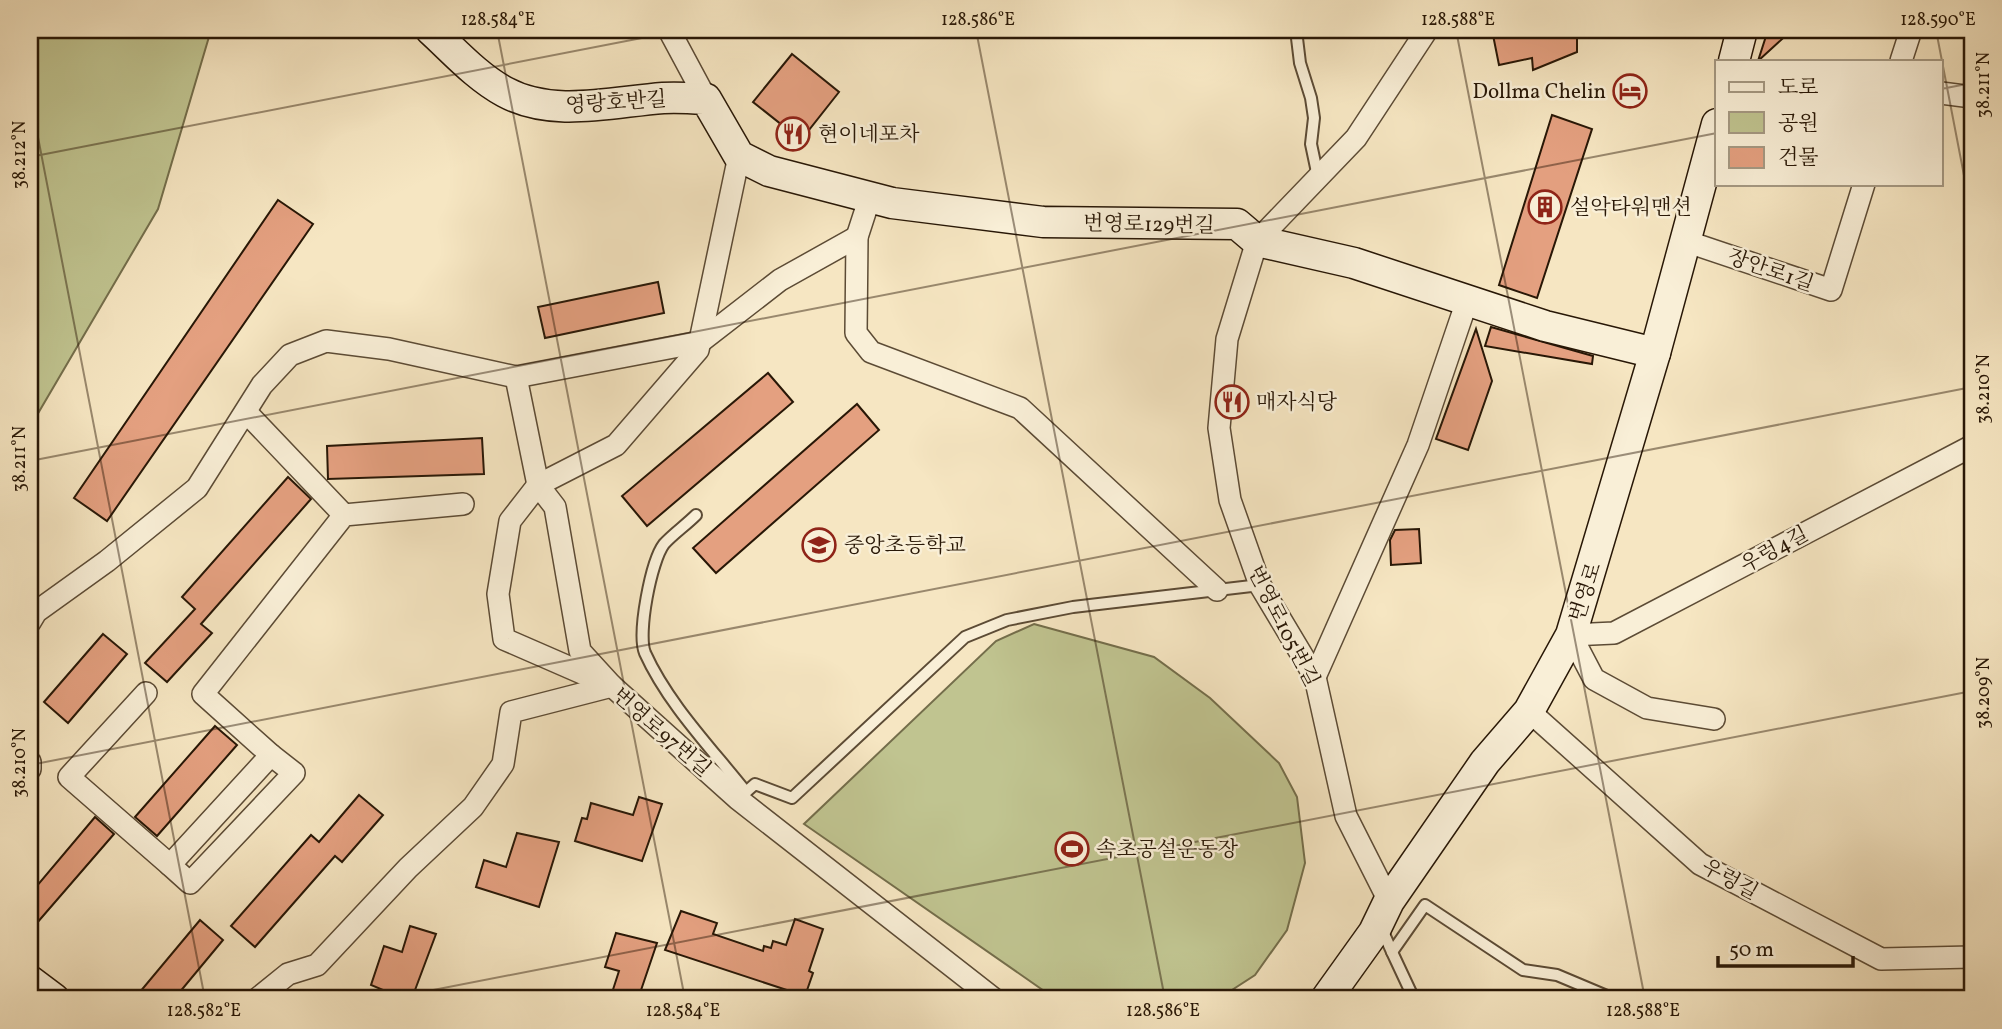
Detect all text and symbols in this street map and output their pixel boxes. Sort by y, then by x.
text: 128.584°E [461,8,536,33]
text: 128.586°E [941,8,1015,33]
text: 128.588°E [1421,8,1495,33]
text: 128.590°E [1900,8,1976,33]
text: 38.211°N [1972,52,1997,118]
legend [1715,60,1942,186]
hotel icon: Dollma Chelin [1611,72,1649,110]
text: 도로 [1778,74,1819,103]
place label: Dollma Chelin [1473,78,1606,107]
street label: 영랑호반길 [564,85,668,121]
text: 공원 [1778,110,1819,139]
restaurant icon: 현이네포차 [774,115,812,153]
text: 38.212°N [8,121,33,189]
place label: 현이네포차 [818,121,920,150]
text: 건물 [1778,144,1819,173]
building icon: 설악타워맨션 [1526,188,1564,226]
place label: 설악타워맨션 [1570,194,1692,223]
street label: 번영로129번길 [1083,210,1215,241]
street label: 장안로1길 [1724,243,1817,300]
text: 38.210°N [1972,354,1997,424]
restaurant icon: 매자식당 [1213,383,1251,421]
place label: 매자식당 [1256,389,1338,418]
text: 38.211°N [8,426,33,492]
street label: 우렁4길 [1735,520,1814,580]
school or university icon: 중앙초등학교 [800,526,838,564]
place label: 중앙초등학교 [844,532,966,561]
street label: 번영로 [1563,559,1610,626]
street label: 번영로105번길 [1240,561,1326,692]
text: 38.209°N [1972,657,1997,729]
street label: 번영로97번길 [605,682,717,784]
text: 38.210°N [8,728,33,798]
sports icon: 속초공설운동장 [1053,830,1091,868]
place label: 속초공설운동장 [1096,836,1239,865]
street label: 우렁길 [1696,853,1763,908]
scale bar [1718,924,1853,968]
text: 50 m [1729,936,1774,965]
text: 128.582°E [167,999,241,1024]
text: 128.584°E [646,999,721,1024]
text: 128.586°E [1126,999,1200,1024]
text: 128.588°E [1606,999,1680,1024]

